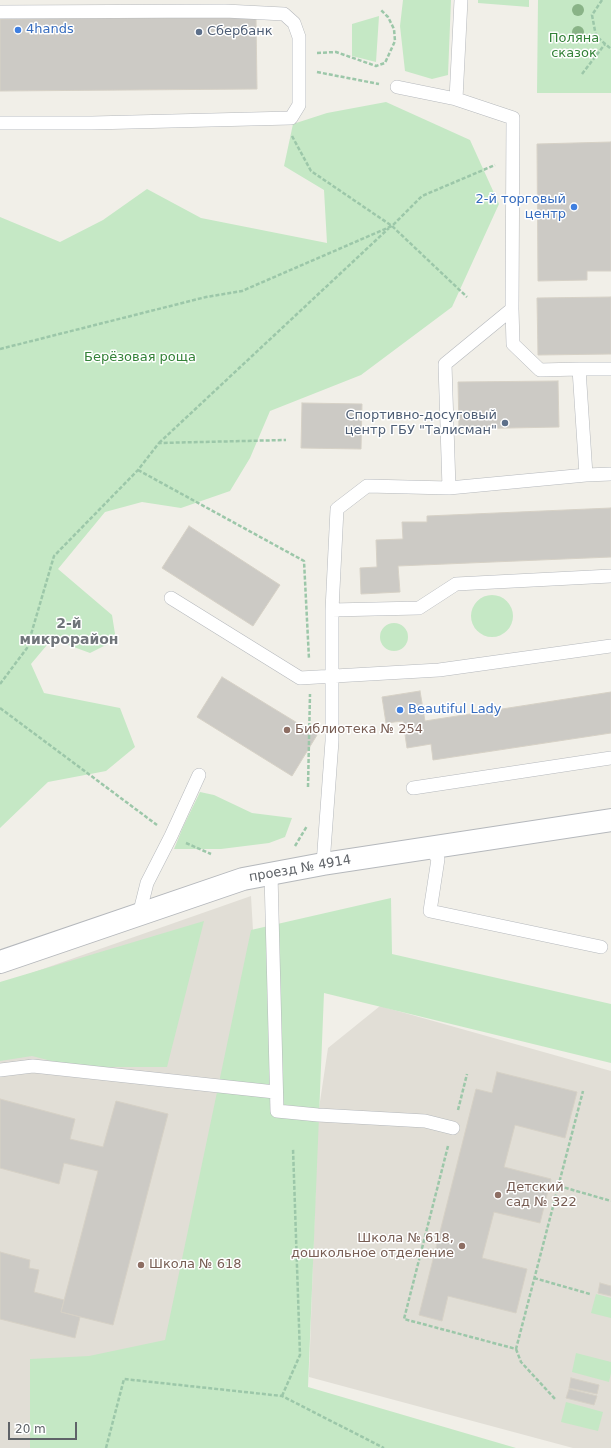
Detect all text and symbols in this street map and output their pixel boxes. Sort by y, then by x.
place label: 4hands [26,22,74,38]
place label: Сбербанк [207,24,273,40]
marker: 4hands [13,25,23,35]
marker: Сбербанк [194,27,204,37]
park label: Поляна сказок [549,31,599,62]
place label: 2-й торговый центр [476,192,566,223]
marker: 2-й торговый центр [569,202,579,212]
park label: Берёзовая роща [84,350,196,366]
place label: Спортивно-досуговый центр ГБУ "Талисман" [345,408,497,439]
marker: Спортивно-досуговый центр ГБУ "Талисман" [500,418,510,428]
district label: 2-й микрорайон [20,616,118,648]
place label: Beautiful Lady [408,702,502,718]
marker: Beautiful Lady [395,705,405,715]
place label: Библиотека № 254 [295,722,423,738]
marker: Библиотека № 254 [282,725,292,735]
street label: проезд № 4914 [248,852,352,886]
place label: Детский сад № 322 [506,1180,577,1211]
marker: Детский сад № 322 [493,1190,503,1200]
place label: Школа № 618, дошкольное отделение [291,1231,454,1262]
marker: Школа № 618, дошкольное отделение [457,1241,467,1251]
place label: Школа № 618 [149,1257,242,1273]
marker: Школа № 618 [136,1260,146,1270]
scale bar [10,1414,79,1440]
text: 20 m [15,1422,46,1436]

